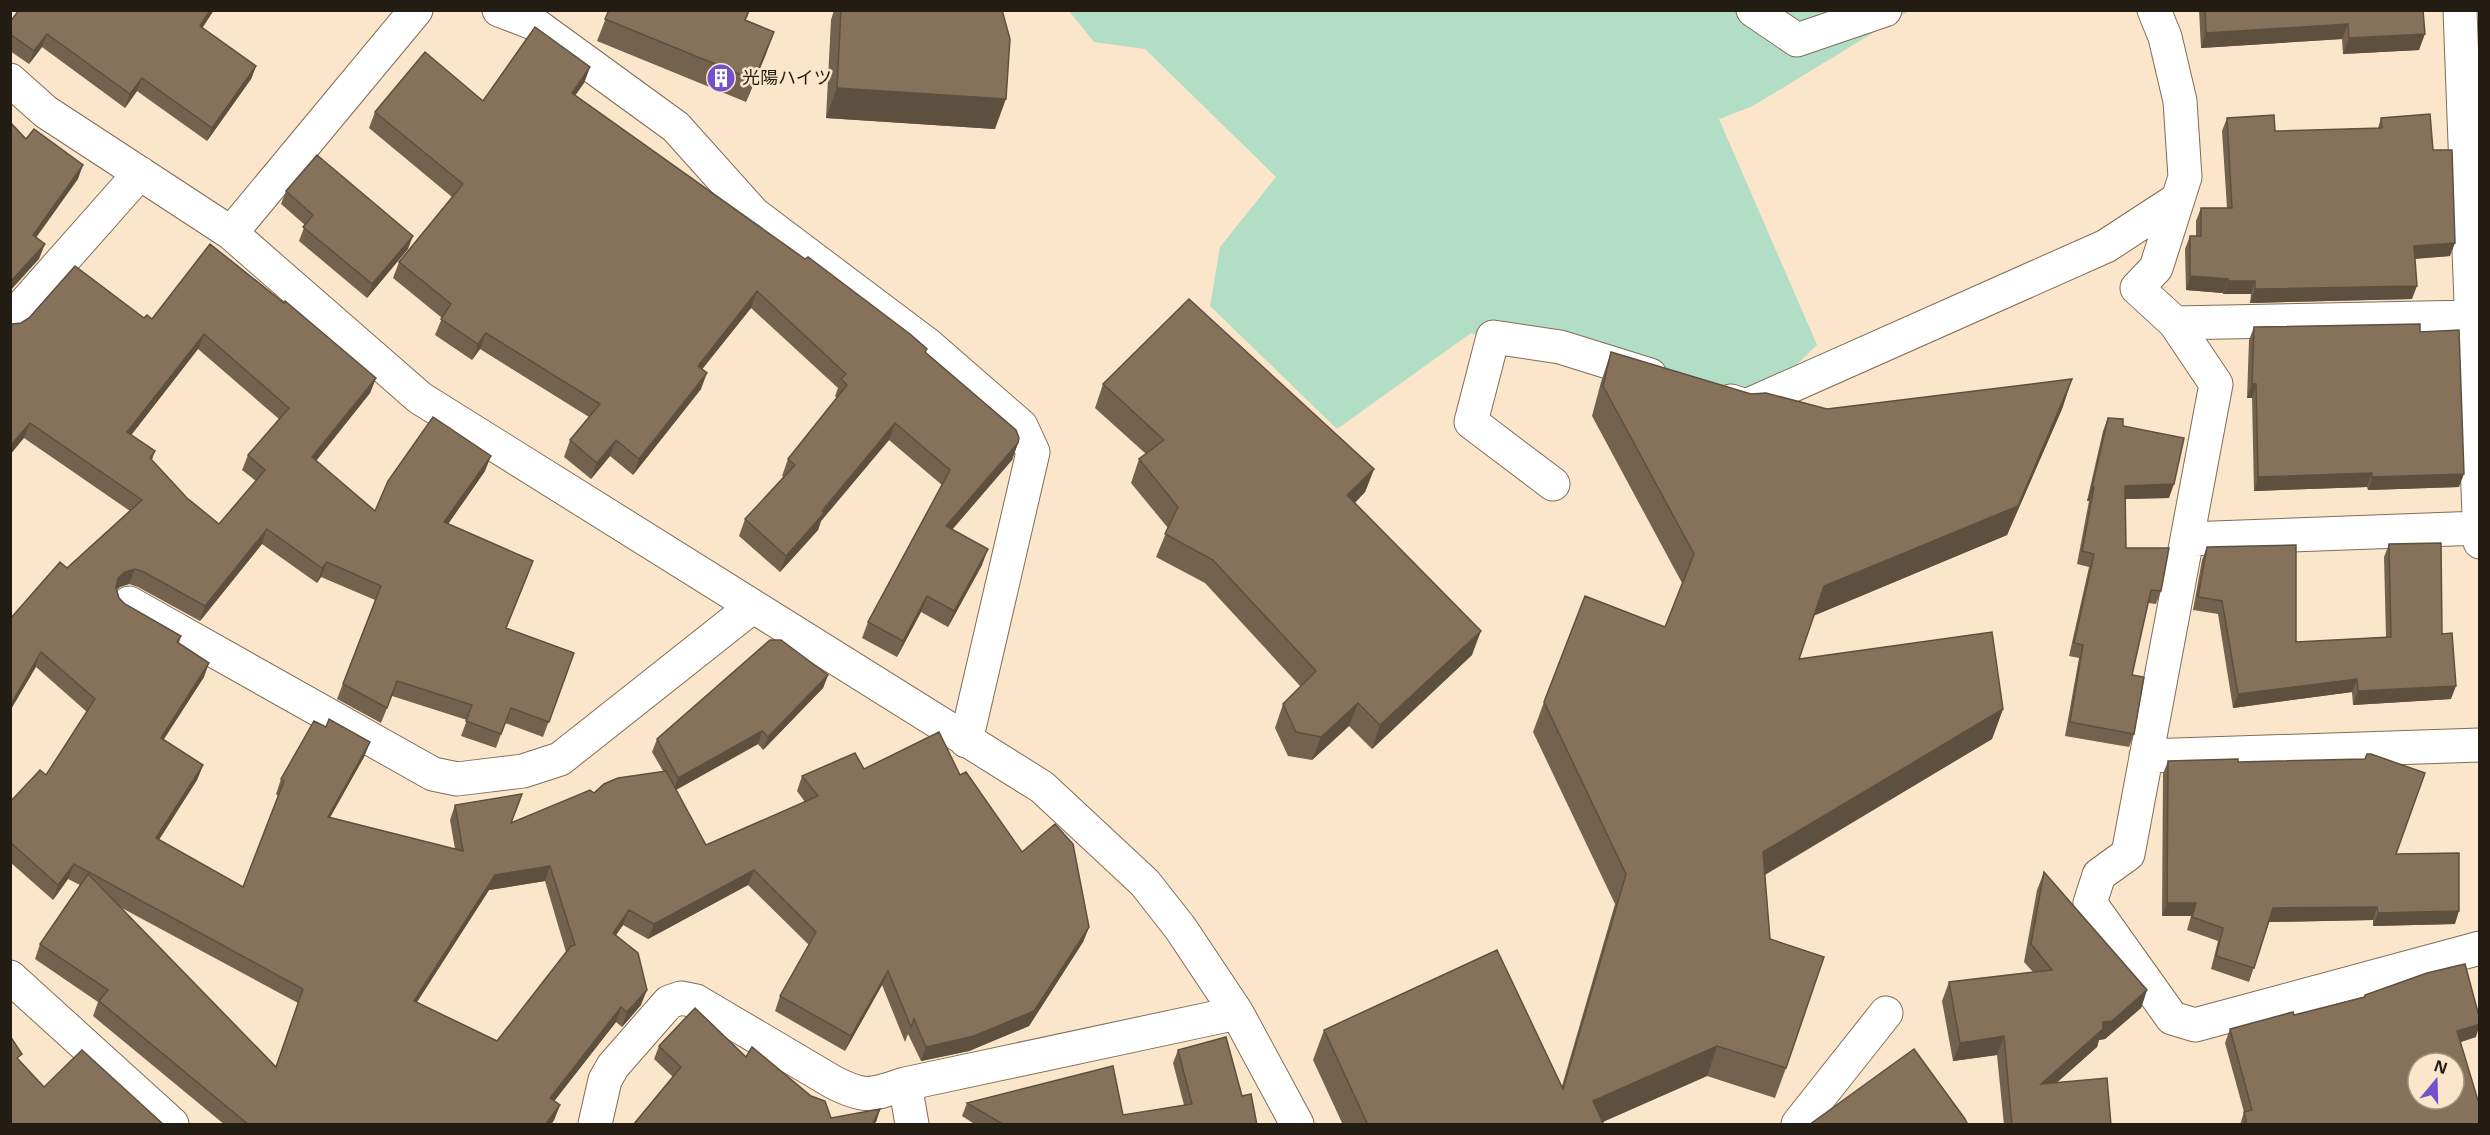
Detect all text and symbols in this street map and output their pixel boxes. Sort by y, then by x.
building icon: 光陽ハイツ [705,62,737,94]
place label: 光陽ハイツ [742,65,832,89]
north arrow [2406,1051,2466,1111]
text: N [2431,1054,2451,1079]

